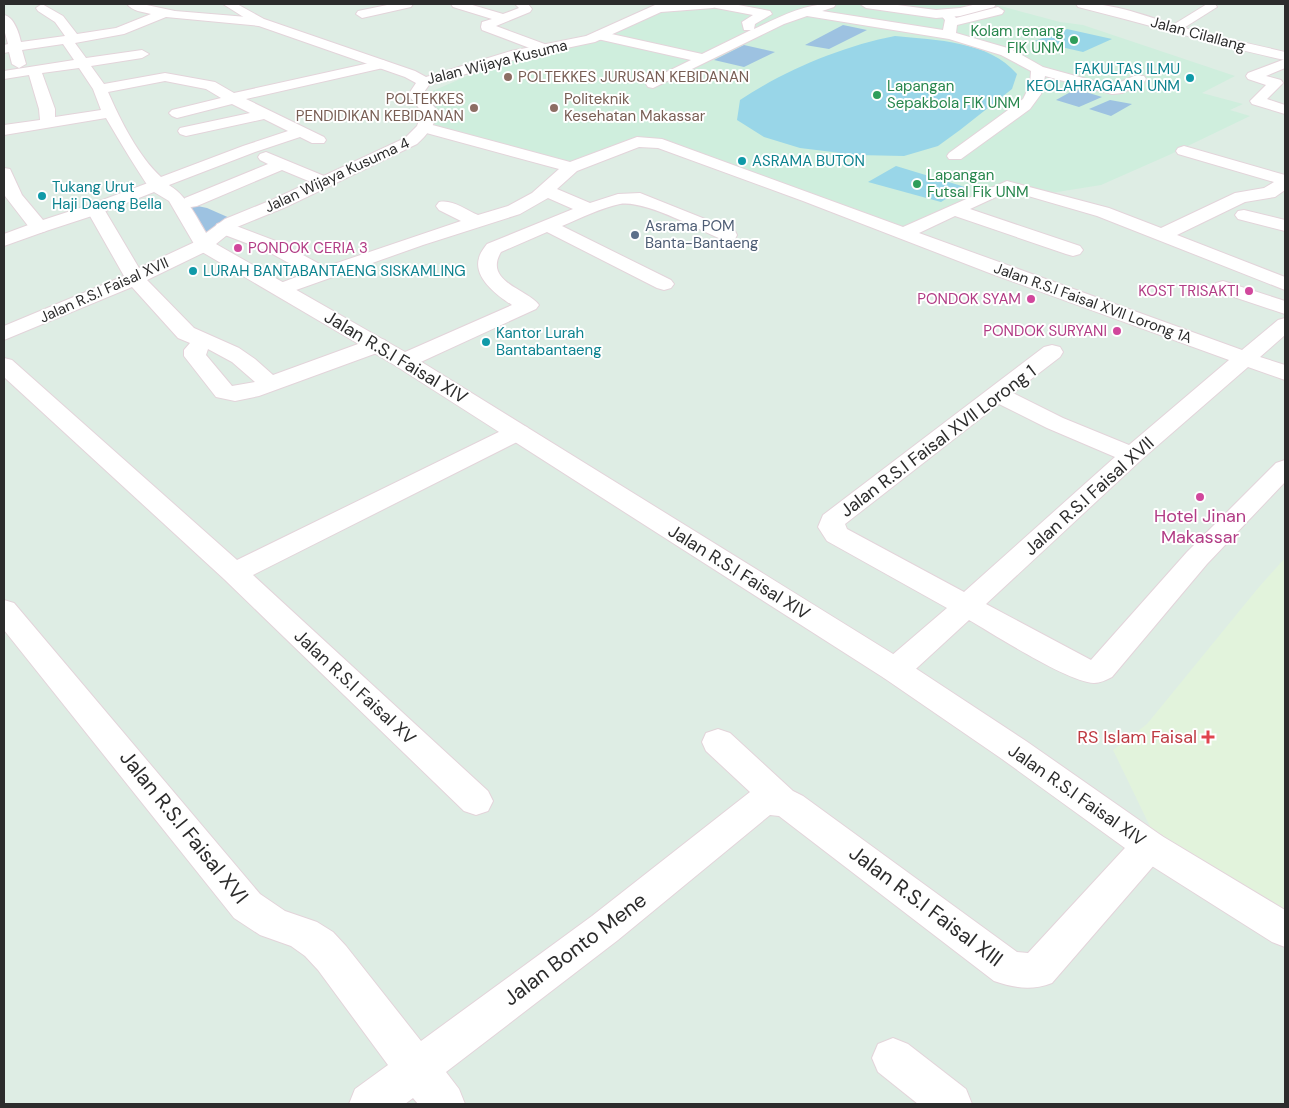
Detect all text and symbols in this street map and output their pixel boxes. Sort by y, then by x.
street label: Jalan Cilallang [1148,12,1248,56]
place label: Kolam renang FIK UNM [970,21,1064,58]
marker: Kolam renang FIK UNM [1068,34,1080,46]
street label: Jalan Wijaya Kusuma [425,35,569,89]
place label: FAKULTAS ILMU KEOLAHRAGAAN UNM [1026,59,1180,96]
place label: POLTEKKES JURUSAN KEBIDANAN [518,67,749,87]
marker: POLTEKKES JURUSAN KEBIDANAN [502,71,514,83]
marker: FAKULTAS ILMU KEOLAHRAGAAN UNM [1184,72,1196,84]
place label: Lapangan Sepakbola FIK UNM [887,76,1020,113]
place label: POLTEKKES PENDIDIKAN KEBIDANAN [296,89,464,126]
place label: Politeknik Kesehatan Makassar [564,89,706,126]
marker: Lapangan Sepakbola FIK UNM [871,89,883,101]
marker: POLTEKKES PENDIDIKAN KEBIDANAN [468,102,480,114]
marker: Politeknik Kesehatan Makassar [548,102,560,114]
street label: Jalan Wijaya Kusuma 4 [261,133,413,217]
place label: ASRAMA BUTON [752,151,865,171]
marker: ASRAMA BUTON [736,155,748,167]
place label: Lapangan Futsal Fik UNM [927,165,1029,202]
place label: Tukang Urut Haji Daeng Bella [52,177,162,214]
marker: Lapangan Futsal Fik UNM [911,178,923,190]
marker: Tukang Urut Haji Daeng Bella [36,190,48,202]
place label: Asrama POM Banta-Bantaeng [645,216,758,253]
marker: Asrama POM Banta-Bantaeng [629,229,641,241]
place label: PONDOK CERIA 3 [248,238,368,258]
marker: PONDOK CERIA 3 [232,242,244,254]
street label: Jalan R.S.I Faisal XVII [36,253,172,327]
street label: Jalan R.S.I Faisal XVII Lorong 1A [991,258,1195,348]
place label: LURAH BANTABANTAENG SISKAMLING [203,261,466,281]
marker: LURAH BANTABANTAENG SISKAMLING [187,265,199,277]
place label: KOST TRISAKTI [1138,281,1239,301]
marker: KOST TRISAKTI [1243,285,1255,297]
place label: PONDOK SYAM [917,289,1021,309]
marker: PONDOK SYAM [1025,293,1037,305]
street label: Jalan R.S.I Faisal XIV [320,305,472,409]
place label: PONDOK SURYANI [983,321,1107,341]
place label: Kantor Lurah Bantabantaeng [496,323,602,360]
marker: PONDOK SURYANI [1111,325,1123,337]
marker: Kantor Lurah Bantabantaeng [480,336,492,348]
street label: Jalan R.S.I Faisal XVII Lorong 1 [835,359,1041,523]
street label: Jalan R.S.I Faisal XVII [1019,431,1159,561]
marker: Hotel Jinan Makassar [1194,491,1206,503]
place label: Hotel Jinan Makassar [1154,504,1246,549]
street label: Jalan R.S.I Faisal XIV [664,519,814,625]
street label: Jalan R.S.I Faisal XV [289,624,421,750]
place label: RS Islam Faisal [1077,725,1197,749]
marker: RS Islam Faisal [1201,730,1215,744]
street label: Jalan R.S.I Faisal XIV [1003,738,1151,852]
street label: Jalan R.S.I Faisal XVI [113,744,255,910]
street label: Jalan R.S.I Faisal XIII [843,839,1009,973]
street label: Jalan Bonto Mene [498,886,652,1012]

